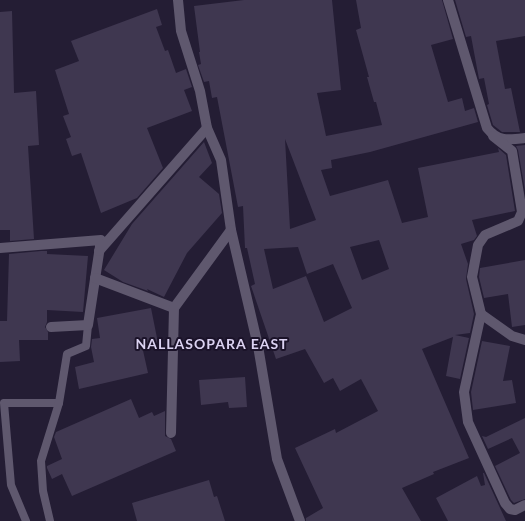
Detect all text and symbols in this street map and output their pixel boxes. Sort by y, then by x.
district label: NALLASOPARA EAST [136,335,288,352]

